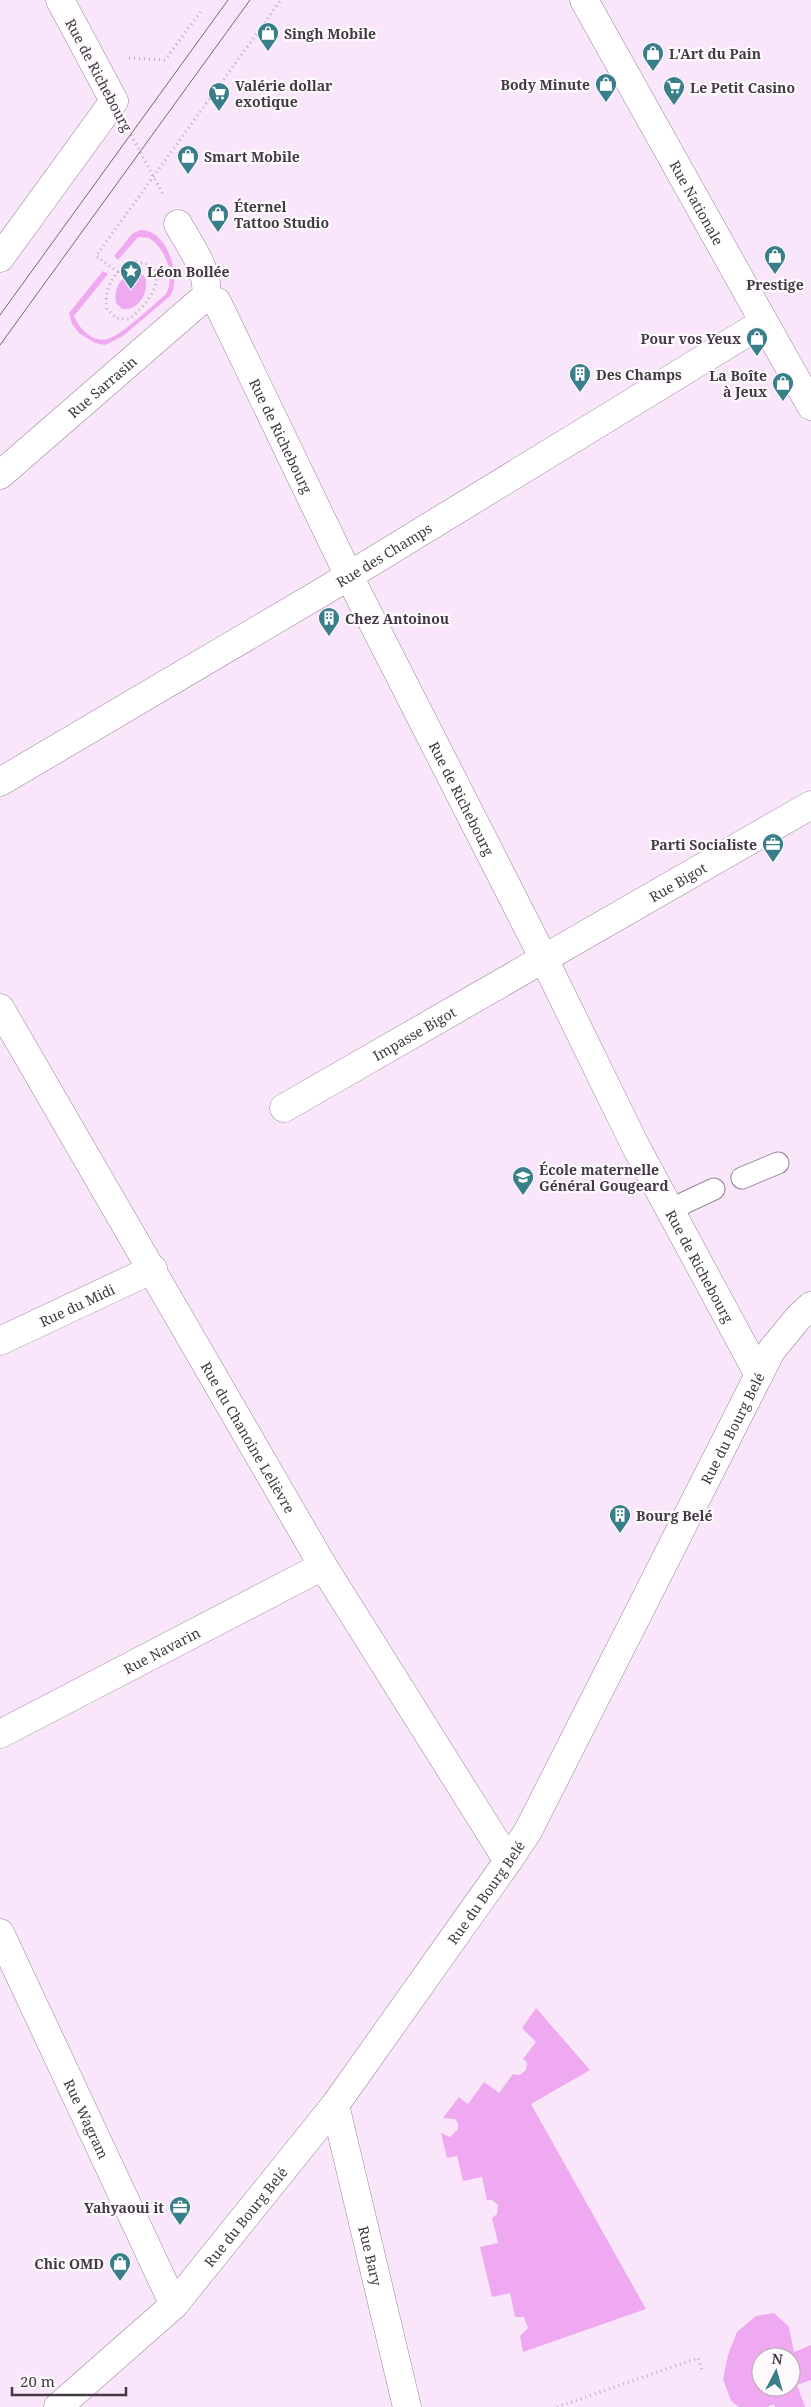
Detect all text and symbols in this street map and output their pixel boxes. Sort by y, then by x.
street label: Rue de Richebourg [61,15,137,135]
shop icon: Singh Mobile [256,21,280,52]
place label: Singh Mobile [284,24,376,43]
shop icon: L'Art du Pain [641,41,665,72]
place label: L'Art du Pain [669,44,761,63]
shop icon: Body Minute [594,72,618,103]
place label: Body Minute [501,75,590,94]
supermarket icon: Le Petit Casino [662,75,686,106]
place label: Valérie dollar exotique [235,76,333,111]
place label: Le Petit Casino [690,78,795,97]
supermarket icon: Valérie dollar exotique [207,81,231,112]
shop icon: Smart Mobile [176,144,200,175]
place label: Smart Mobile [204,147,300,166]
street label: Rue Nationale [666,157,728,248]
place label: Éternel Tattoo Studio [234,197,329,232]
shop icon: Éternel Tattoo Studio [206,202,230,233]
shop icon: Prestige [763,244,787,275]
place icon: Léon Bollée [119,259,143,290]
place label: Léon Bollée [147,262,230,281]
place label: Prestige [746,275,804,294]
shop icon: Pour vos Yeux [745,326,769,357]
place label: Pour vos Yeux [641,329,741,348]
street label: Rue Sarrasin [63,351,140,422]
building icon: Des Champs [568,362,592,393]
place label: Des Champs [596,365,682,384]
place label: La Boîte à Jeux [709,366,767,401]
shop icon: La Boîte à Jeux [771,371,795,402]
street label: Rue de Richebourg [246,375,317,497]
street label: Rue des Champs [332,518,435,591]
building icon: Chez Antoinou [317,606,341,637]
place label: Chez Antoinou [345,609,449,628]
street label: Rue de Richebourg [425,738,499,859]
office icon: Parti Socialiste [761,832,785,863]
place label: Parti Socialiste [650,835,757,854]
street label: Rue Bigot [645,858,710,906]
street label: Impasse Bigot [369,1002,459,1065]
place label: École maternelle Général Gougeard [539,1160,669,1195]
school or university icon: École maternelle Général Gougeard [511,1165,535,1196]
street label: Rue de Richebourg [662,1206,739,1326]
street label: Rue du Midi [36,1279,118,1331]
street label: Rue du Chanoine Lelièvre [197,1358,300,1517]
street label: Rue du Bourg Belé [696,1369,768,1487]
building icon: Bourg Belé [608,1503,632,1534]
place label: Bourg Belé [636,1506,713,1525]
street label: Rue Navarin [120,1622,203,1678]
street label: Rue du Bourg Belé [443,1837,529,1948]
street label: Rue Wagram [60,2076,114,2162]
street label: Rue du Bourg Belé [199,2163,291,2270]
office icon: Yahyaoui it [168,2195,192,2226]
place label: Yahyaoui it [84,2198,164,2217]
street label: Rue Bary [355,2224,387,2288]
shop icon: Chic OMD [108,2251,132,2282]
place label: Chic OMD [34,2254,104,2273]
north arrow [751,2347,801,2397]
text: N [771,2349,784,2369]
scale bar [12,2364,126,2396]
text: 20 m [20,2371,55,2391]

